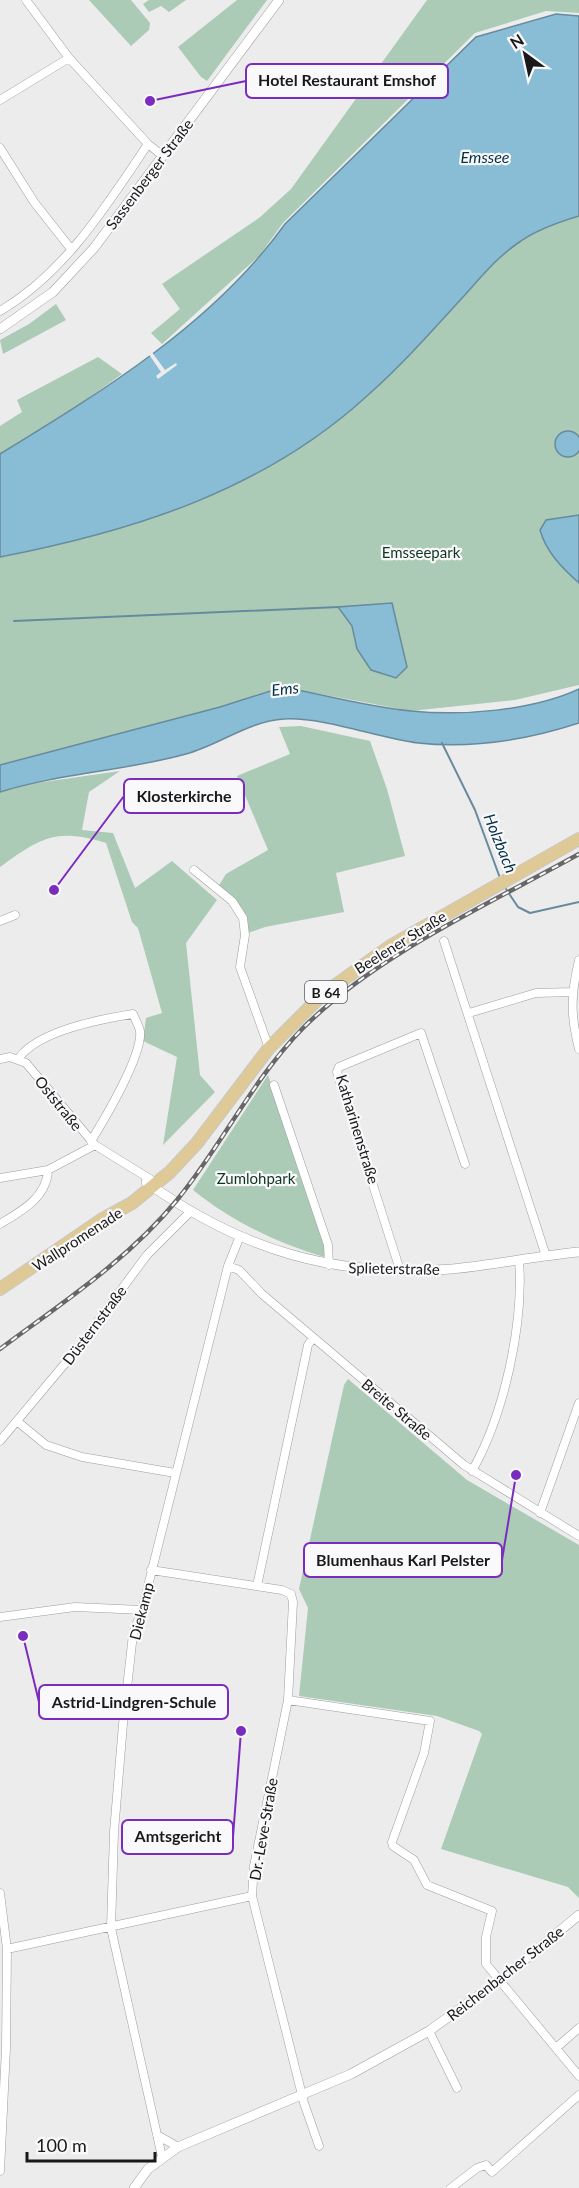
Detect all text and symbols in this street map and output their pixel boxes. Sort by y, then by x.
north arrow [495,24,555,84]
text: N [506,30,527,52]
callout: Hotel Restaurant Emshof [246,64,448,98]
text: Hotel Restaurant Emshof [258,70,436,89]
street label: Sassenberger Straße [102,115,196,233]
water label: Emssee [460,147,510,166]
park label: Emsseepark [382,543,461,561]
water label: Ems [270,677,300,699]
callout: Klosterkirche [124,779,244,813]
text: Klosterkirche [136,786,232,805]
water label: Holzbach [481,811,521,875]
street label: Beelener Straße [351,907,449,977]
road number: B 64 [305,981,347,1003]
street label: Oststraße [32,1072,87,1134]
street label: Katharinenstraße [333,1072,383,1186]
park label: Zumlohpark [217,1169,296,1187]
street label: Wallpromenade [29,1203,125,1275]
street label: Splieterstraße [348,1258,440,1278]
street label: Düsternstraße [58,1282,130,1368]
street label: Breite Straße [358,1374,436,1444]
callout: Blumenhaus Karl Pelster [304,1543,502,1577]
text: Blumenhaus Karl Pelster [316,1550,490,1569]
street label: Diekamp [125,1580,157,1642]
callout: Astrid-Lindgren-Schule [39,1685,228,1719]
text: Astrid-Lindgren-Schule [51,1692,217,1711]
street label: Dr.-Leve-Straße [245,1776,281,1882]
callout: Amtsgericht [122,1820,233,1854]
text: Amtsgericht [134,1826,221,1845]
street label: Reichenbacher Straße [443,1922,567,2024]
scale bar [27,2125,154,2163]
text: 100 m [36,2134,87,2156]

